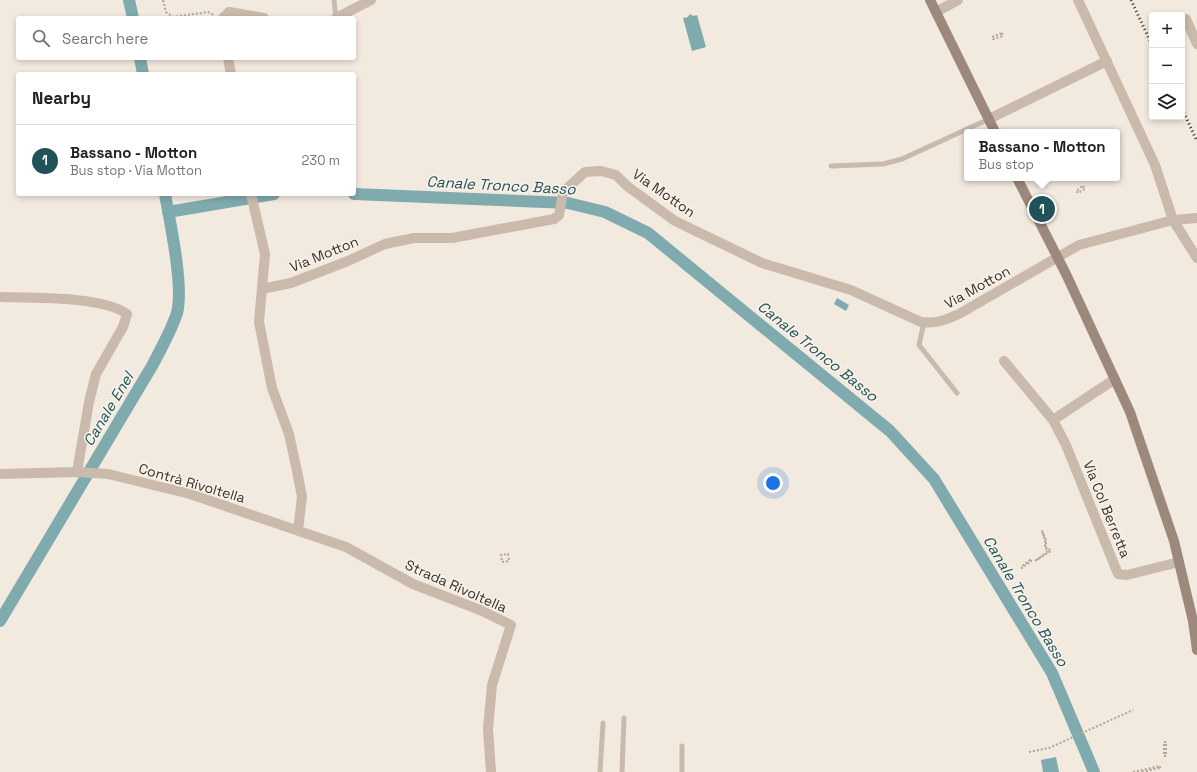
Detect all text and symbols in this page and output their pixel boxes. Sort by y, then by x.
map controls [1149,12,1185,120]
button: + [1149,12,1185,48]
search box [16,16,356,60]
icon: search [30,27,52,49]
text: Search here [62,29,148,48]
button: − [1149,48,1185,84]
button: layers [1149,84,1185,120]
text: Nearby [32,87,91,109]
popup [964,129,1120,181]
text: Bassano - Motton [978,137,1106,156]
text: Bassano - Motton [70,143,197,162]
text: 1 [42,152,48,169]
text: 230 m [302,152,340,169]
text: Bus stop [978,156,1034,173]
text: Bus stop · Via Motton [70,162,202,179]
street label: Via Motton [629,165,699,221]
water label: Canale Tronco Basso [426,172,577,198]
pin: 1 [1029,194,1055,224]
street label: Via Motton [287,232,361,276]
street label: Via Motton [941,262,1013,312]
water label: Canale Tronco Basso [754,297,883,406]
water label: Canale Enel [79,367,139,449]
street label: Via Col Berretta [1079,458,1135,560]
street label: Contrà Rivoltella [137,459,247,507]
your location [763,473,783,493]
water label: Canale Tronco Basso [979,532,1073,670]
street label: Strada Rivoltella [402,555,510,617]

